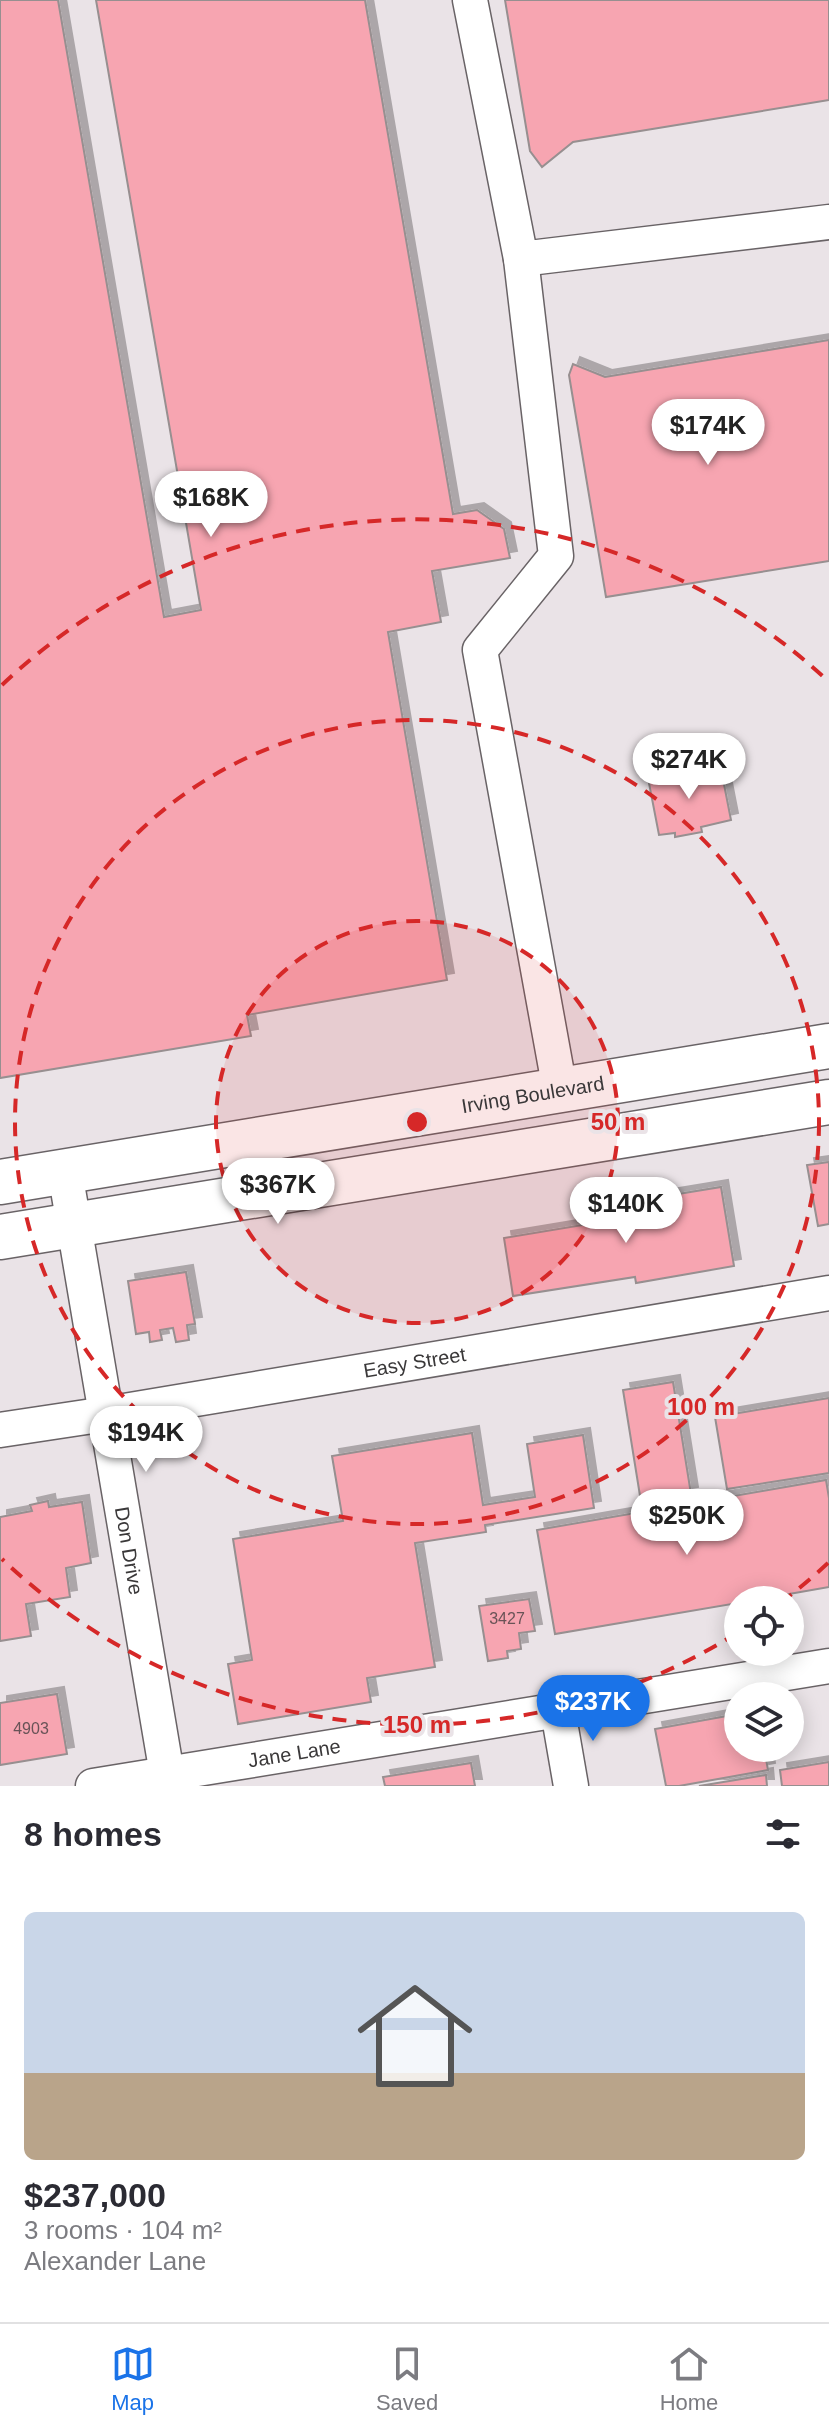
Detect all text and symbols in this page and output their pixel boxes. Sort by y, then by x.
pin: $174K [652,399,764,467]
text: $174K [670,410,746,440]
pin: $168K [155,471,267,539]
text: $168K [173,482,249,512]
pin: $274K [633,733,745,801]
text: $274K [651,744,727,774]
street label: Irving Boulevard [460,1072,606,1117]
centre of rings [403,1108,431,1136]
text: 50 m [591,1108,645,1135]
pin: $367K [222,1158,334,1226]
text: $367K [240,1169,316,1199]
pin: $140K [570,1177,682,1245]
text: $140K [588,1188,664,1218]
street label: Easy Street [362,1343,468,1382]
text: 100 m [667,1393,735,1420]
pin: $194K [90,1406,202,1474]
text: $194K [108,1417,184,1447]
pin: $250K [631,1489,743,1557]
text: $250K [649,1500,725,1530]
street label: Don Drive [111,1505,147,1596]
map controls [724,1586,804,1762]
button: locate [724,1586,804,1666]
house number: 3427 [489,1610,525,1627]
pin: $237K [537,1675,649,1743]
button: layers [724,1682,804,1762]
text: $237K [555,1686,631,1716]
text: 150 m [383,1711,451,1738]
house number: 4903 [13,1720,49,1737]
street label: Jane Lane [246,1735,342,1772]
icon: filters [761,1812,805,1856]
text: 8 homes [24,1815,162,1853]
icon: home [343,1964,487,2108]
text: $237,000 [24,2176,166,2214]
text: 3 rooms · 104 m² [24,2215,222,2245]
text: Alexander Lane [24,2246,206,2276]
tab: Map [111,2342,155,2416]
tab: Saved [376,2342,438,2416]
tab: Home [660,2342,718,2416]

